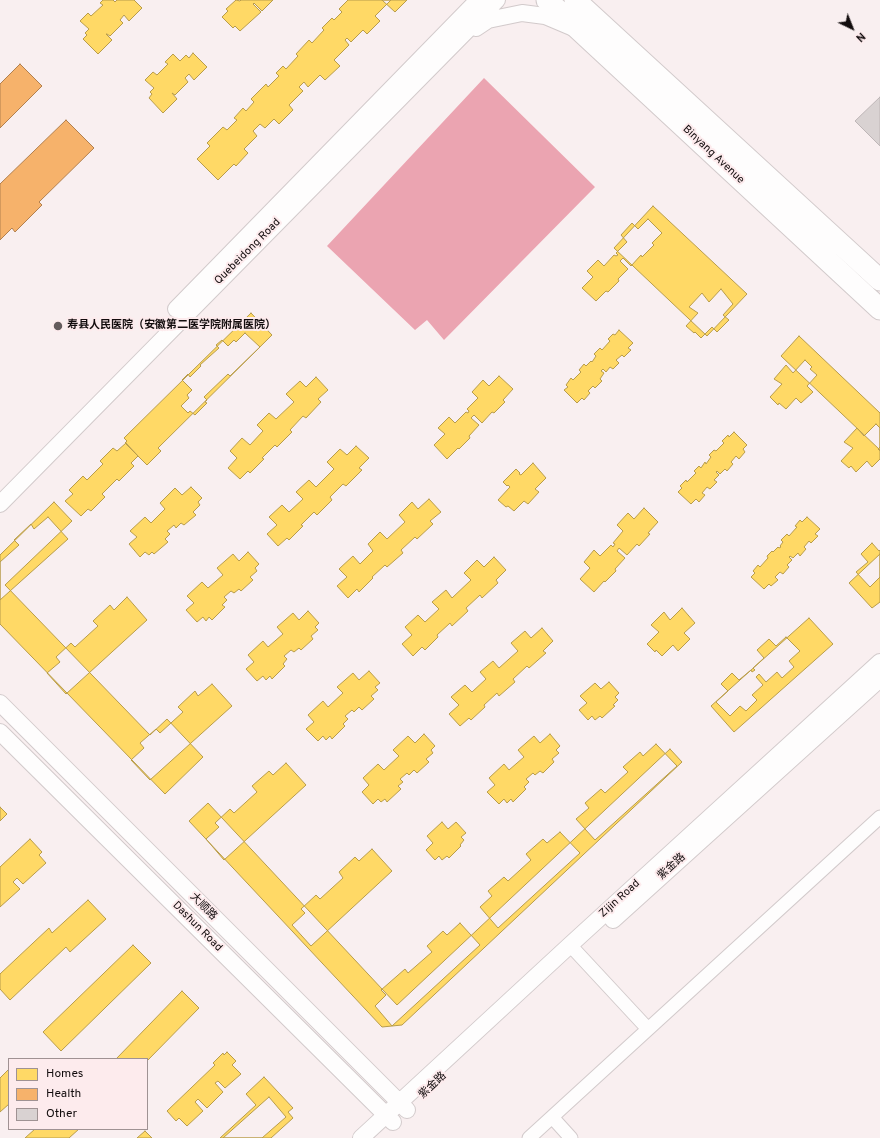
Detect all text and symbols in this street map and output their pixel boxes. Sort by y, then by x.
north arrow [832,8,872,48]
text: N [853,29,868,45]
street label: Binyang Avenue [679,123,747,187]
street label: Quebeidong Road [212,216,284,288]
place label: 寿县人民医院（安徽第二医学院附属医院） [67,319,276,333]
marker: 寿县人民医院（安徽第二医学院附属医院） [52,320,64,332]
street label: 紫金路 [655,851,689,883]
street label: Zijin Road [597,877,643,921]
street label: 大顺路 [187,891,219,923]
street label: Dashun Road [169,899,225,955]
legend [8,1058,148,1130]
text: Homes [46,1066,83,1082]
street label: 紫金路 [416,1070,450,1102]
text: Health [46,1086,81,1102]
text: Other [46,1106,77,1122]

